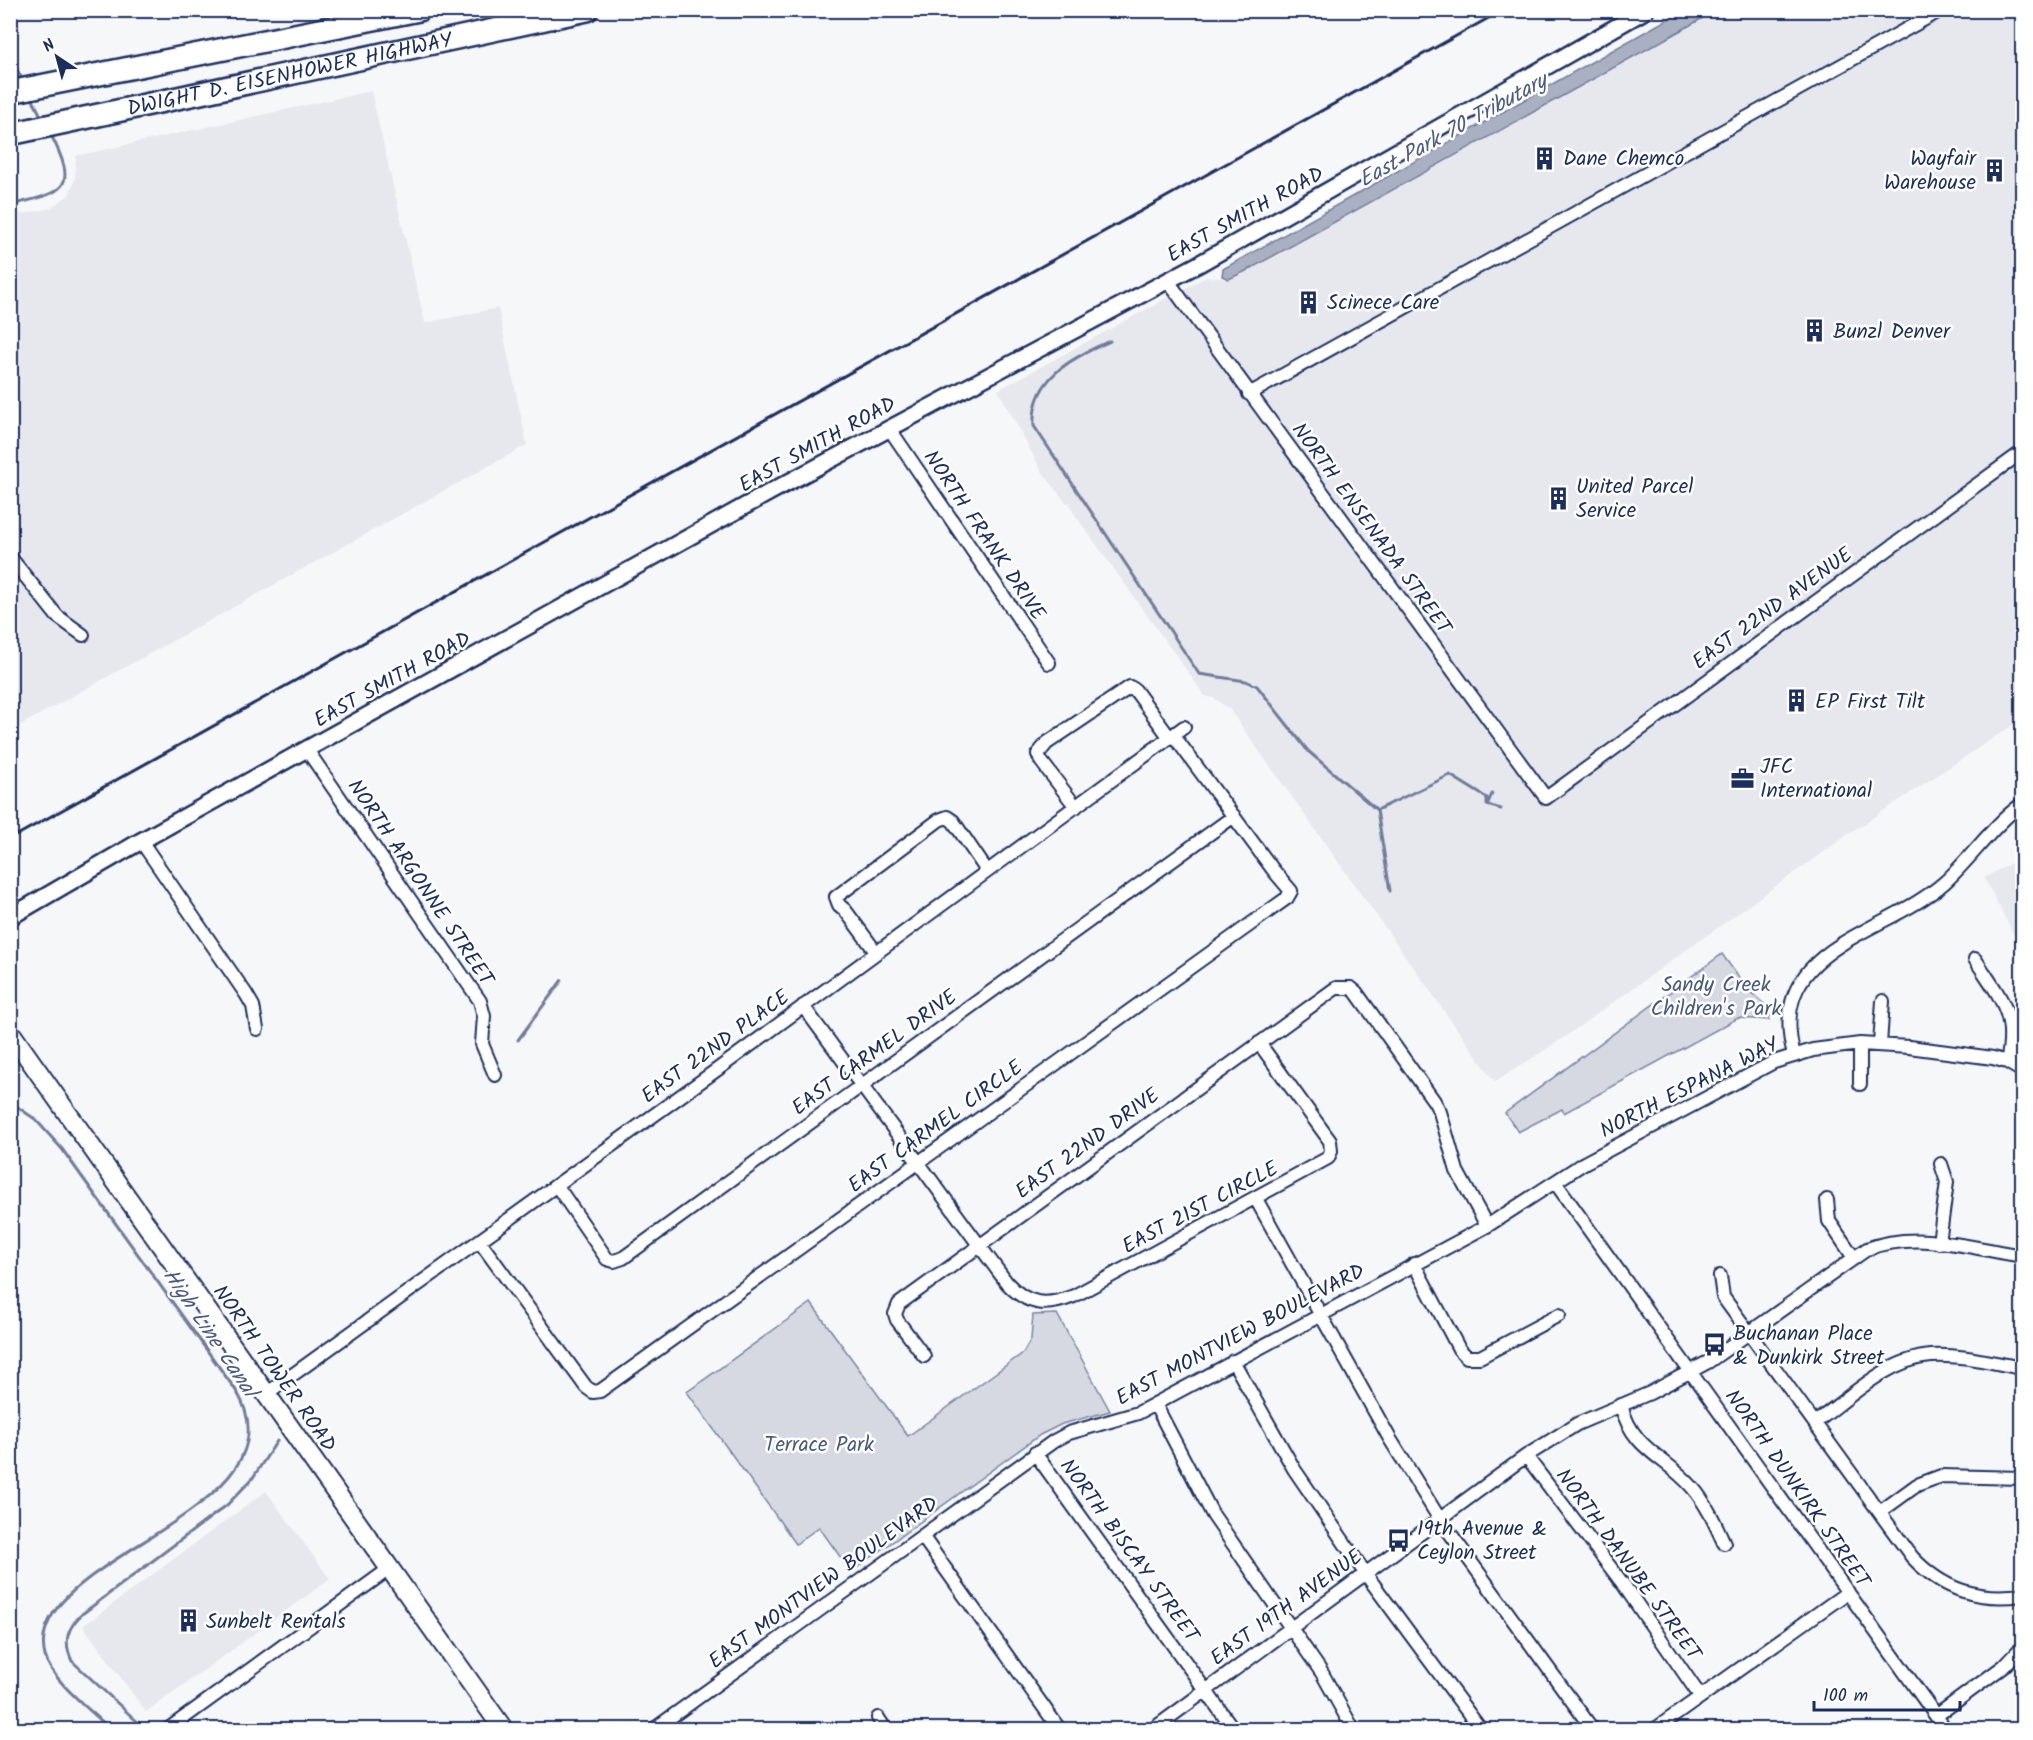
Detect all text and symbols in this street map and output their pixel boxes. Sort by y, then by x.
street label: DWIGHT D. EISENHOWER HIGHWAY [124,24,456,126]
north arrow [27,27,87,87]
text: N [38,33,61,59]
water label: East Park 70 Tributary [1352,63,1557,198]
place label: Dane Chemco [1563,143,1684,176]
place label: Wayfair Warehouse [1884,143,1977,200]
building icon: Dane Chemco [1532,145,1558,171]
building icon: Wayfair Warehouse [1981,157,2007,183]
street label: EAST SMITH ROAD [1161,158,1330,272]
place label: Scinece Care [1327,287,1440,320]
building icon: Scinece Care [1296,289,1322,315]
place label: Bunzl Denver [1833,316,1951,349]
building icon: Bunzl Denver [1802,318,1828,344]
street label: EAST SMITH ROAD [733,388,902,502]
street label: NORTH ENSENADA STREET [1282,416,1460,643]
street label: NORTH FRANK DRIVE [914,444,1054,629]
place label: United Parcel Service [1576,471,1693,528]
building icon: United Parcel Service [1545,485,1571,511]
street label: EAST 22ND AVENUE [1686,539,1861,679]
street label: EAST SMITH ROAD [308,623,477,737]
place label: EP First Tilt [1815,686,1926,719]
building icon: EP First Tilt [1784,688,1810,714]
place label: JFC International [1760,751,1872,808]
office icon: JFC International [1729,765,1755,791]
street label: NORTH ARGONNE STREET [338,773,502,994]
park label: Sandy Creek Children's Park [1651,969,1781,1026]
street label: EAST 22ND PLACE [635,981,798,1113]
street label: EAST CARMEL DRIVE [785,981,965,1125]
street label: NORTH ESPANA WAY [1594,1028,1786,1148]
street label: EAST CARMEL CIRCLE [841,1052,1031,1202]
street label: EAST 22ND DRIVE [1009,1080,1168,1208]
street label: EAST 21ST CIRCLE [1117,1153,1286,1264]
street label: EAST MONTVIEW BOULEVARD [1110,1256,1371,1415]
water label: High Line Canal [153,1262,268,1409]
street label: NORTH TOWER ROAD [203,1278,344,1459]
place label: Buchanan Place & Dunkirk Street [1733,1318,1885,1375]
bus stop icon: Buchanan Place & Dunkirk Street [1702,1332,1728,1358]
street label: NORTH DUNKIRK STREET [1716,1383,1879,1596]
park label: Terrace Park [764,1429,874,1462]
street label: NORTH BISCAY STREET [1051,1452,1208,1651]
street label: NORTH DANUBE STREET [1547,1462,1710,1669]
street label: EAST MONTVIEW BOULEVARD [702,1488,946,1678]
place label: 19th Avenue & Ceylon Street [1417,1513,1547,1570]
bus stop icon: 19th Avenue & Ceylon Street [1386,1527,1412,1553]
street label: EAST 19TH AVENUE [1204,1541,1371,1675]
place label: Sunbelt Rentals [206,1606,346,1639]
building icon: Sunbelt Rentals [175,1608,201,1634]
scale bar [1814,1674,1960,1712]
text: 100 m [1823,1682,1868,1711]

